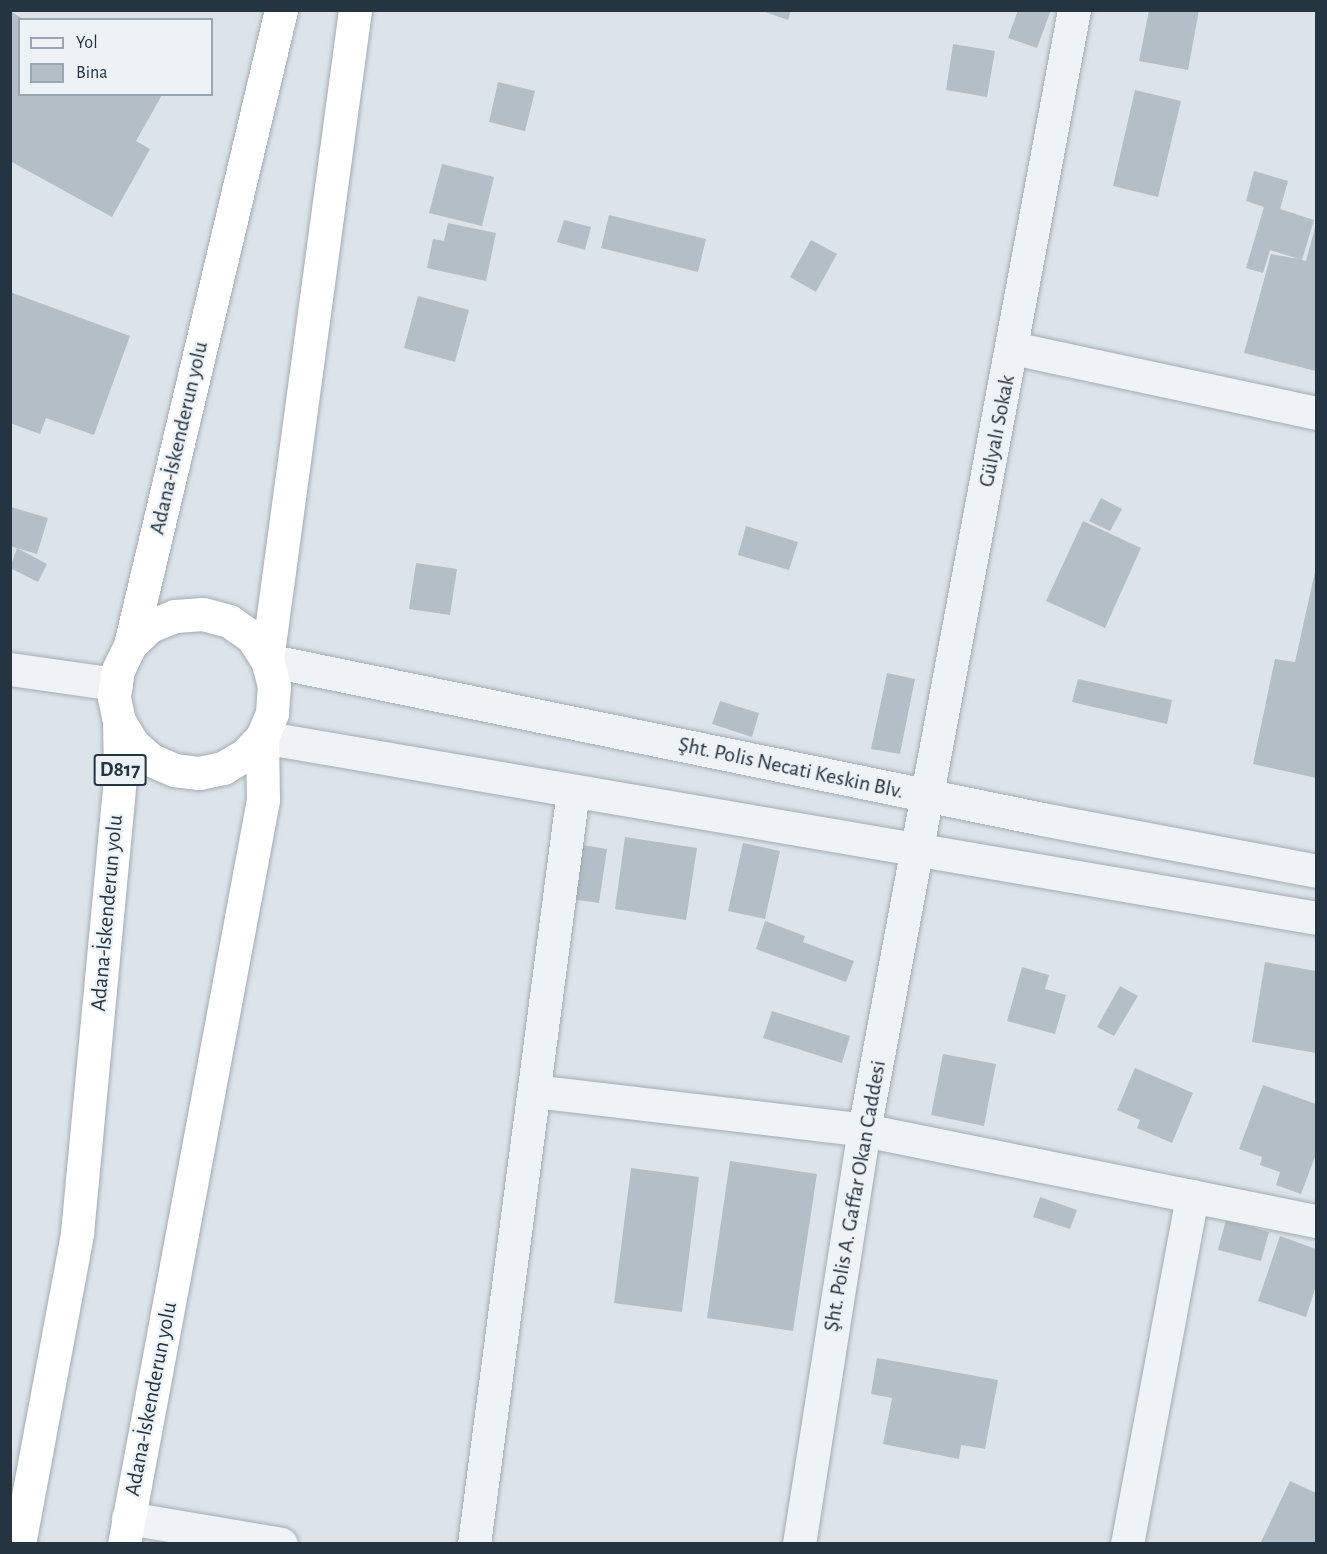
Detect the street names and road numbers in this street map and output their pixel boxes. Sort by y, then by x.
street label: Adana-İskenderun yolu [144,339,214,537]
street label: Gülyalı Sokak [973,373,1021,489]
street label: Şht. Polis Necati Keskin Blv. [676,731,906,805]
road number: D817 [93,752,147,788]
street label: Adana-İskenderun yolu [85,814,129,1012]
street label: Şht. Polis A. Gaffar Okan Caddesi [818,1058,892,1334]
street label: Adana-İskenderun yolu [119,1300,183,1498]

